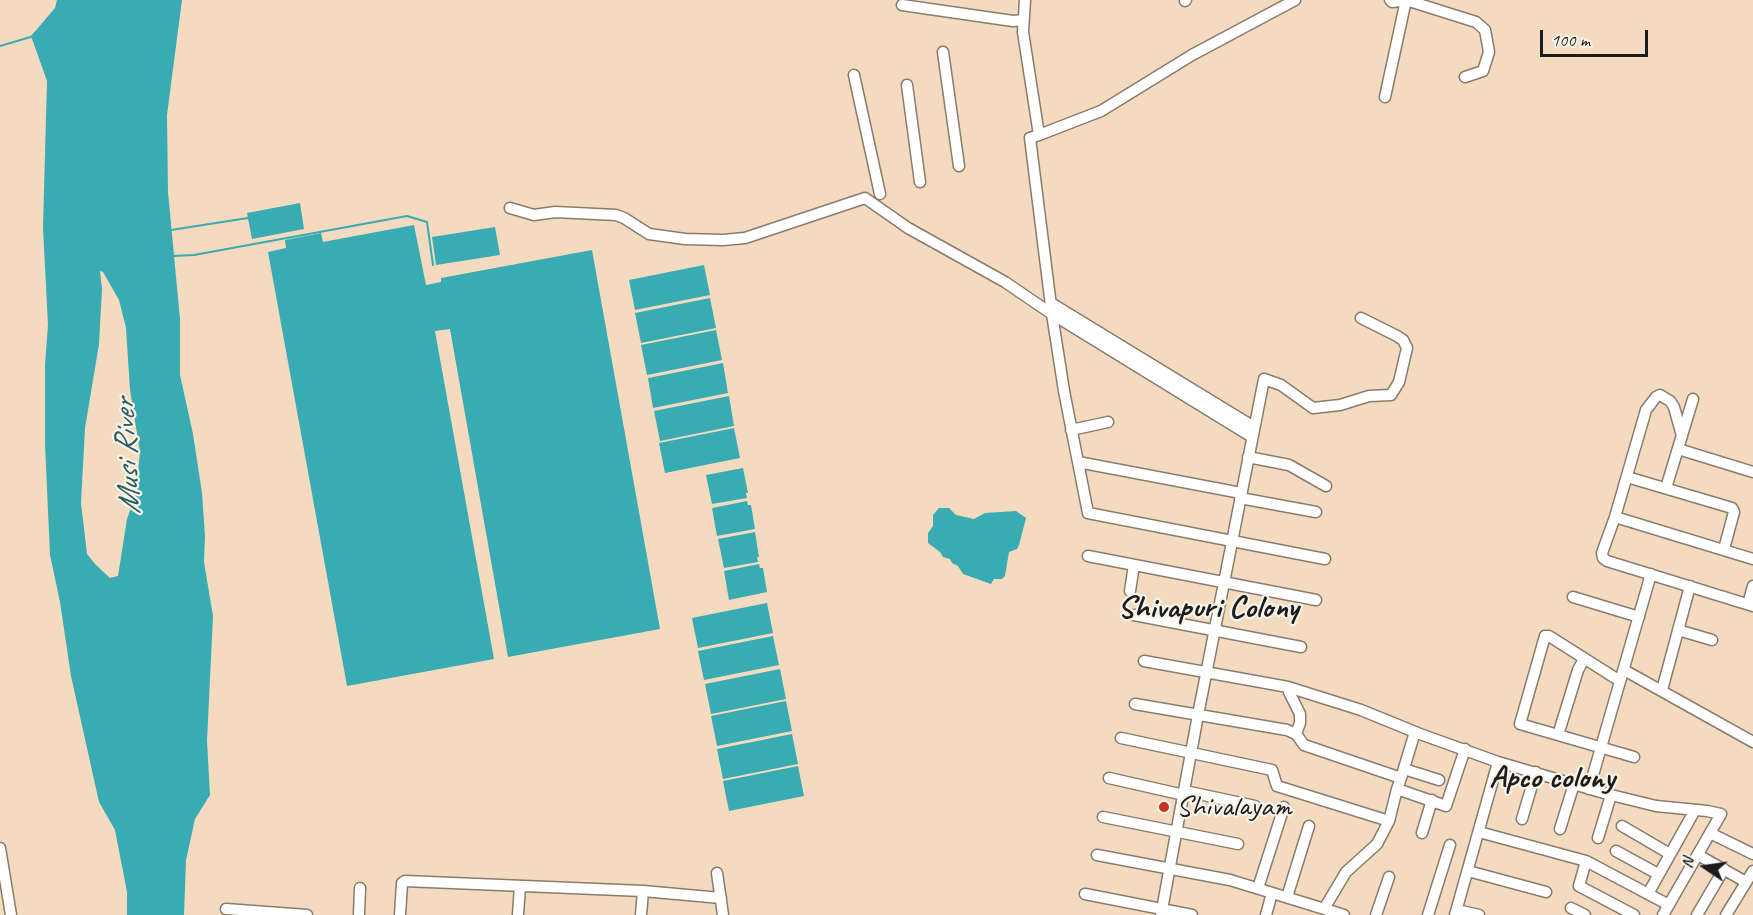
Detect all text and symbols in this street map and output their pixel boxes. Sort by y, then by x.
scale bar [1543,18,1651,56]
text: 100 m [1551,29,1590,51]
water label: Musi River [106,398,150,516]
district label: Shivapuri Colony [1118,590,1298,628]
district label: Apco colony [1489,760,1615,798]
place label: Shivalayam [1176,789,1291,825]
marker: Shivalayam [1157,800,1171,814]
north arrow [1675,837,1735,897]
text: N [1677,856,1698,870]

